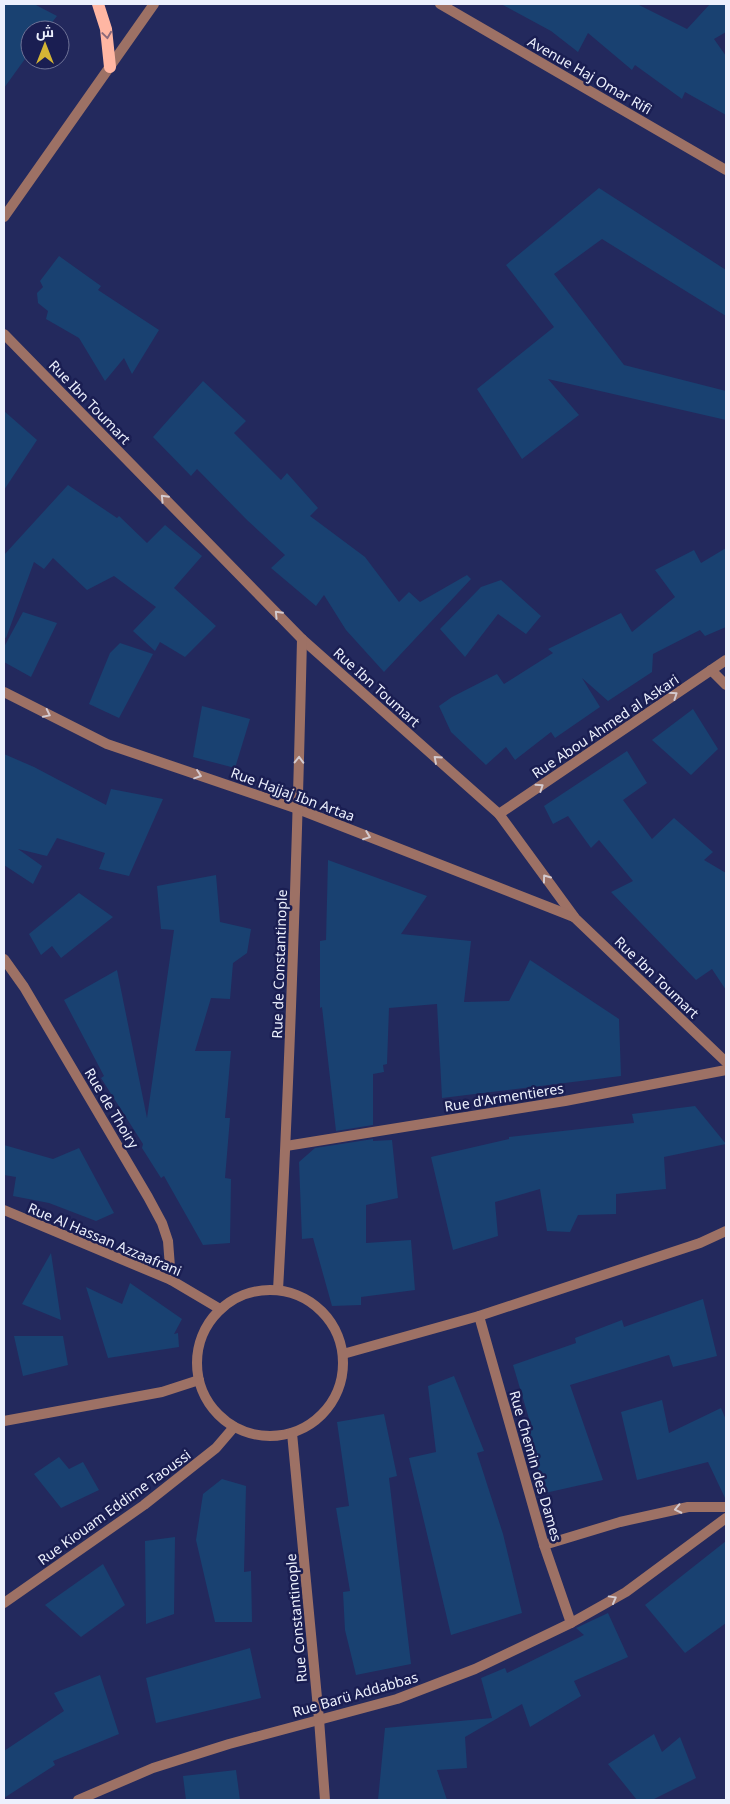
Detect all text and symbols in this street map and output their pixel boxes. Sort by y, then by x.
north arrow [20,20,70,70]
text: ش [36,22,54,41]
one-way arrow [101,31,111,39]
street label: Avenue Haj Omar Rifi [524,32,656,118]
street label: Rue Ibn Toumart [45,356,135,448]
one-way arrow [161,495,170,504]
one-way arrow [275,611,284,620]
street label: Rue Ibn Toumart [330,643,424,731]
street label: Rue Abou Ahmed al Askari [528,670,682,782]
one-way arrow [668,692,678,701]
one-way arrow [42,708,51,719]
one-way arrow [294,756,305,764]
one-way arrow [434,756,443,765]
street label: Rue Hajjaj Ibn Artaa [228,763,358,825]
one-way arrow [193,769,201,779]
one-way arrow [534,784,544,793]
one-way arrow [362,830,371,840]
one-way arrow [543,874,552,884]
street label: Rue de Constantinople [267,889,291,1039]
street label: Rue Ibn Toumart [611,932,703,1022]
street label: Rue de Thoiry [81,1064,144,1152]
street label: Rue d'Armentieres [443,1078,565,1116]
street label: Rue Al Hassan Azzaafrani [25,1198,185,1280]
street label: Rue Chemin des Dames [505,1388,567,1544]
street label: Rue Kiouam Eddime Taoussi [34,1445,194,1569]
one-way arrow [673,1504,682,1514]
street label: Rue Constantinople [281,1553,311,1683]
one-way arrow [608,1596,617,1606]
street label: Rue Barü Addabbas [290,1667,420,1721]

